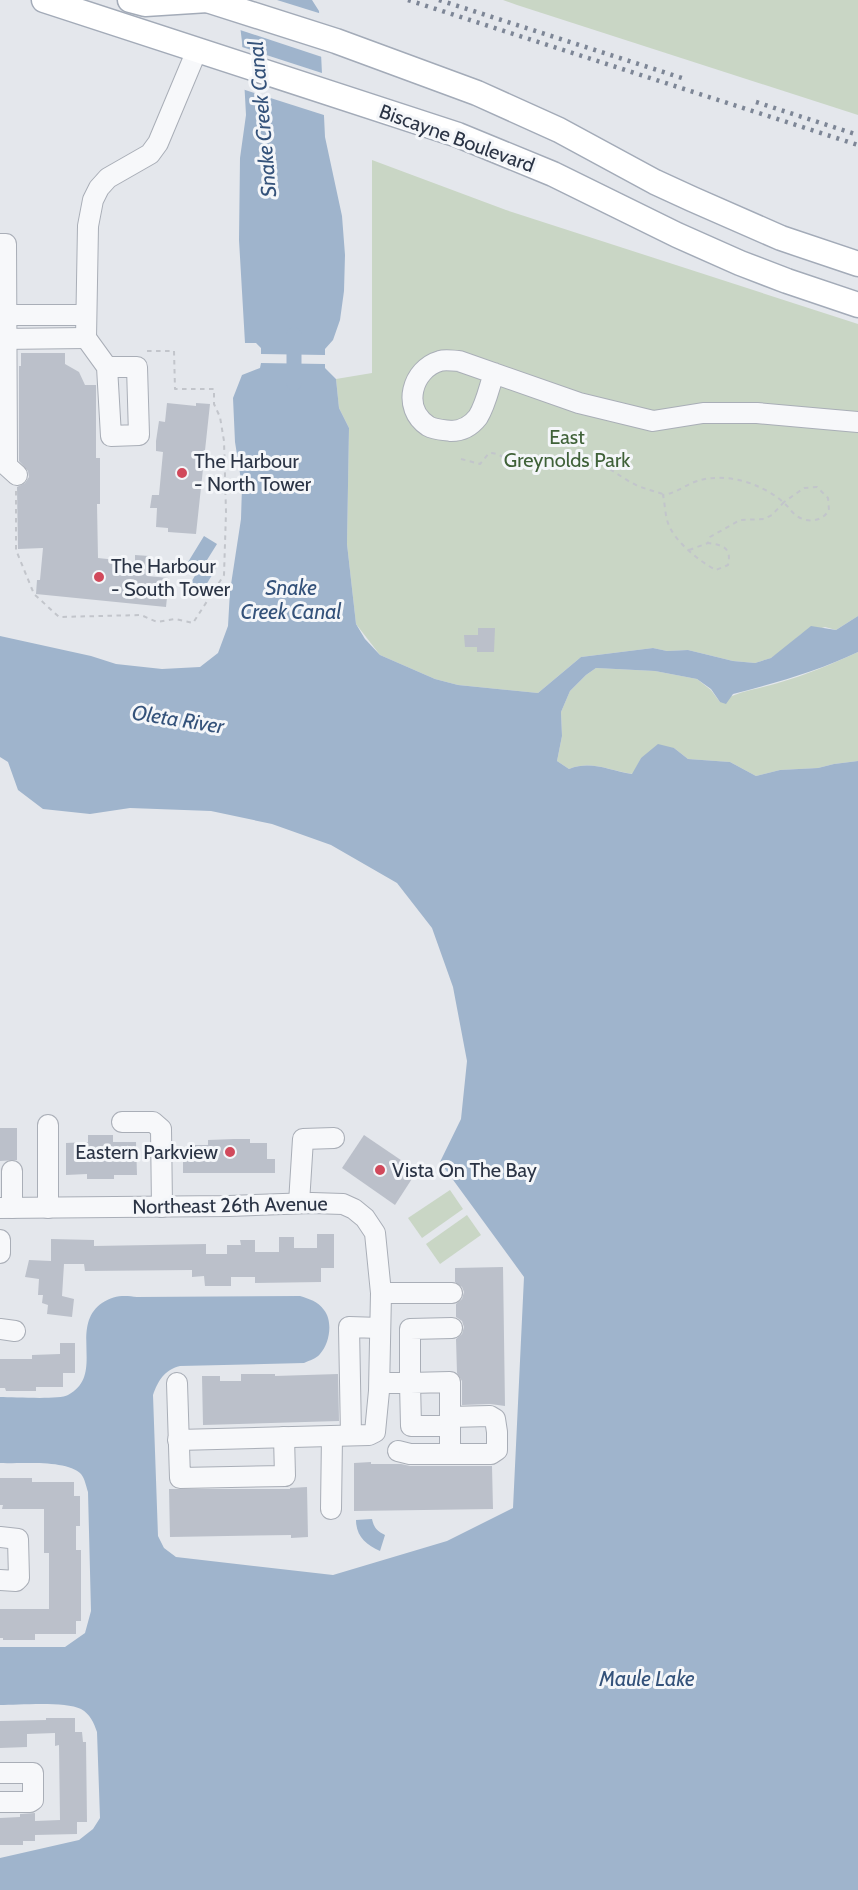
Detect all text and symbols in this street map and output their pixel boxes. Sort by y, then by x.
water label: Snake Creek Canal [243,40,281,198]
street label: Biscayne Boulevard [376,99,538,177]
park label: East Greynolds Park [504,425,630,472]
place label: The Harbour - North Tower [194,449,312,496]
marker: The Harbour - North Tower [175,466,189,480]
place label: The Harbour - South Tower [111,554,231,601]
marker: The Harbour - South Tower [92,570,106,584]
water label: Snake Creek Canal [241,575,341,624]
water label: Oleta River [130,699,227,739]
place label: Eastern Parkview [75,1140,218,1164]
marker: Eastern Parkview [223,1145,237,1159]
place label: Vista On The Bay [392,1158,537,1182]
marker: Vista On The Bay [373,1163,387,1177]
street label: Northeast 26th Avenue [132,1191,328,1219]
water label: Maule Lake [598,1666,695,1691]

